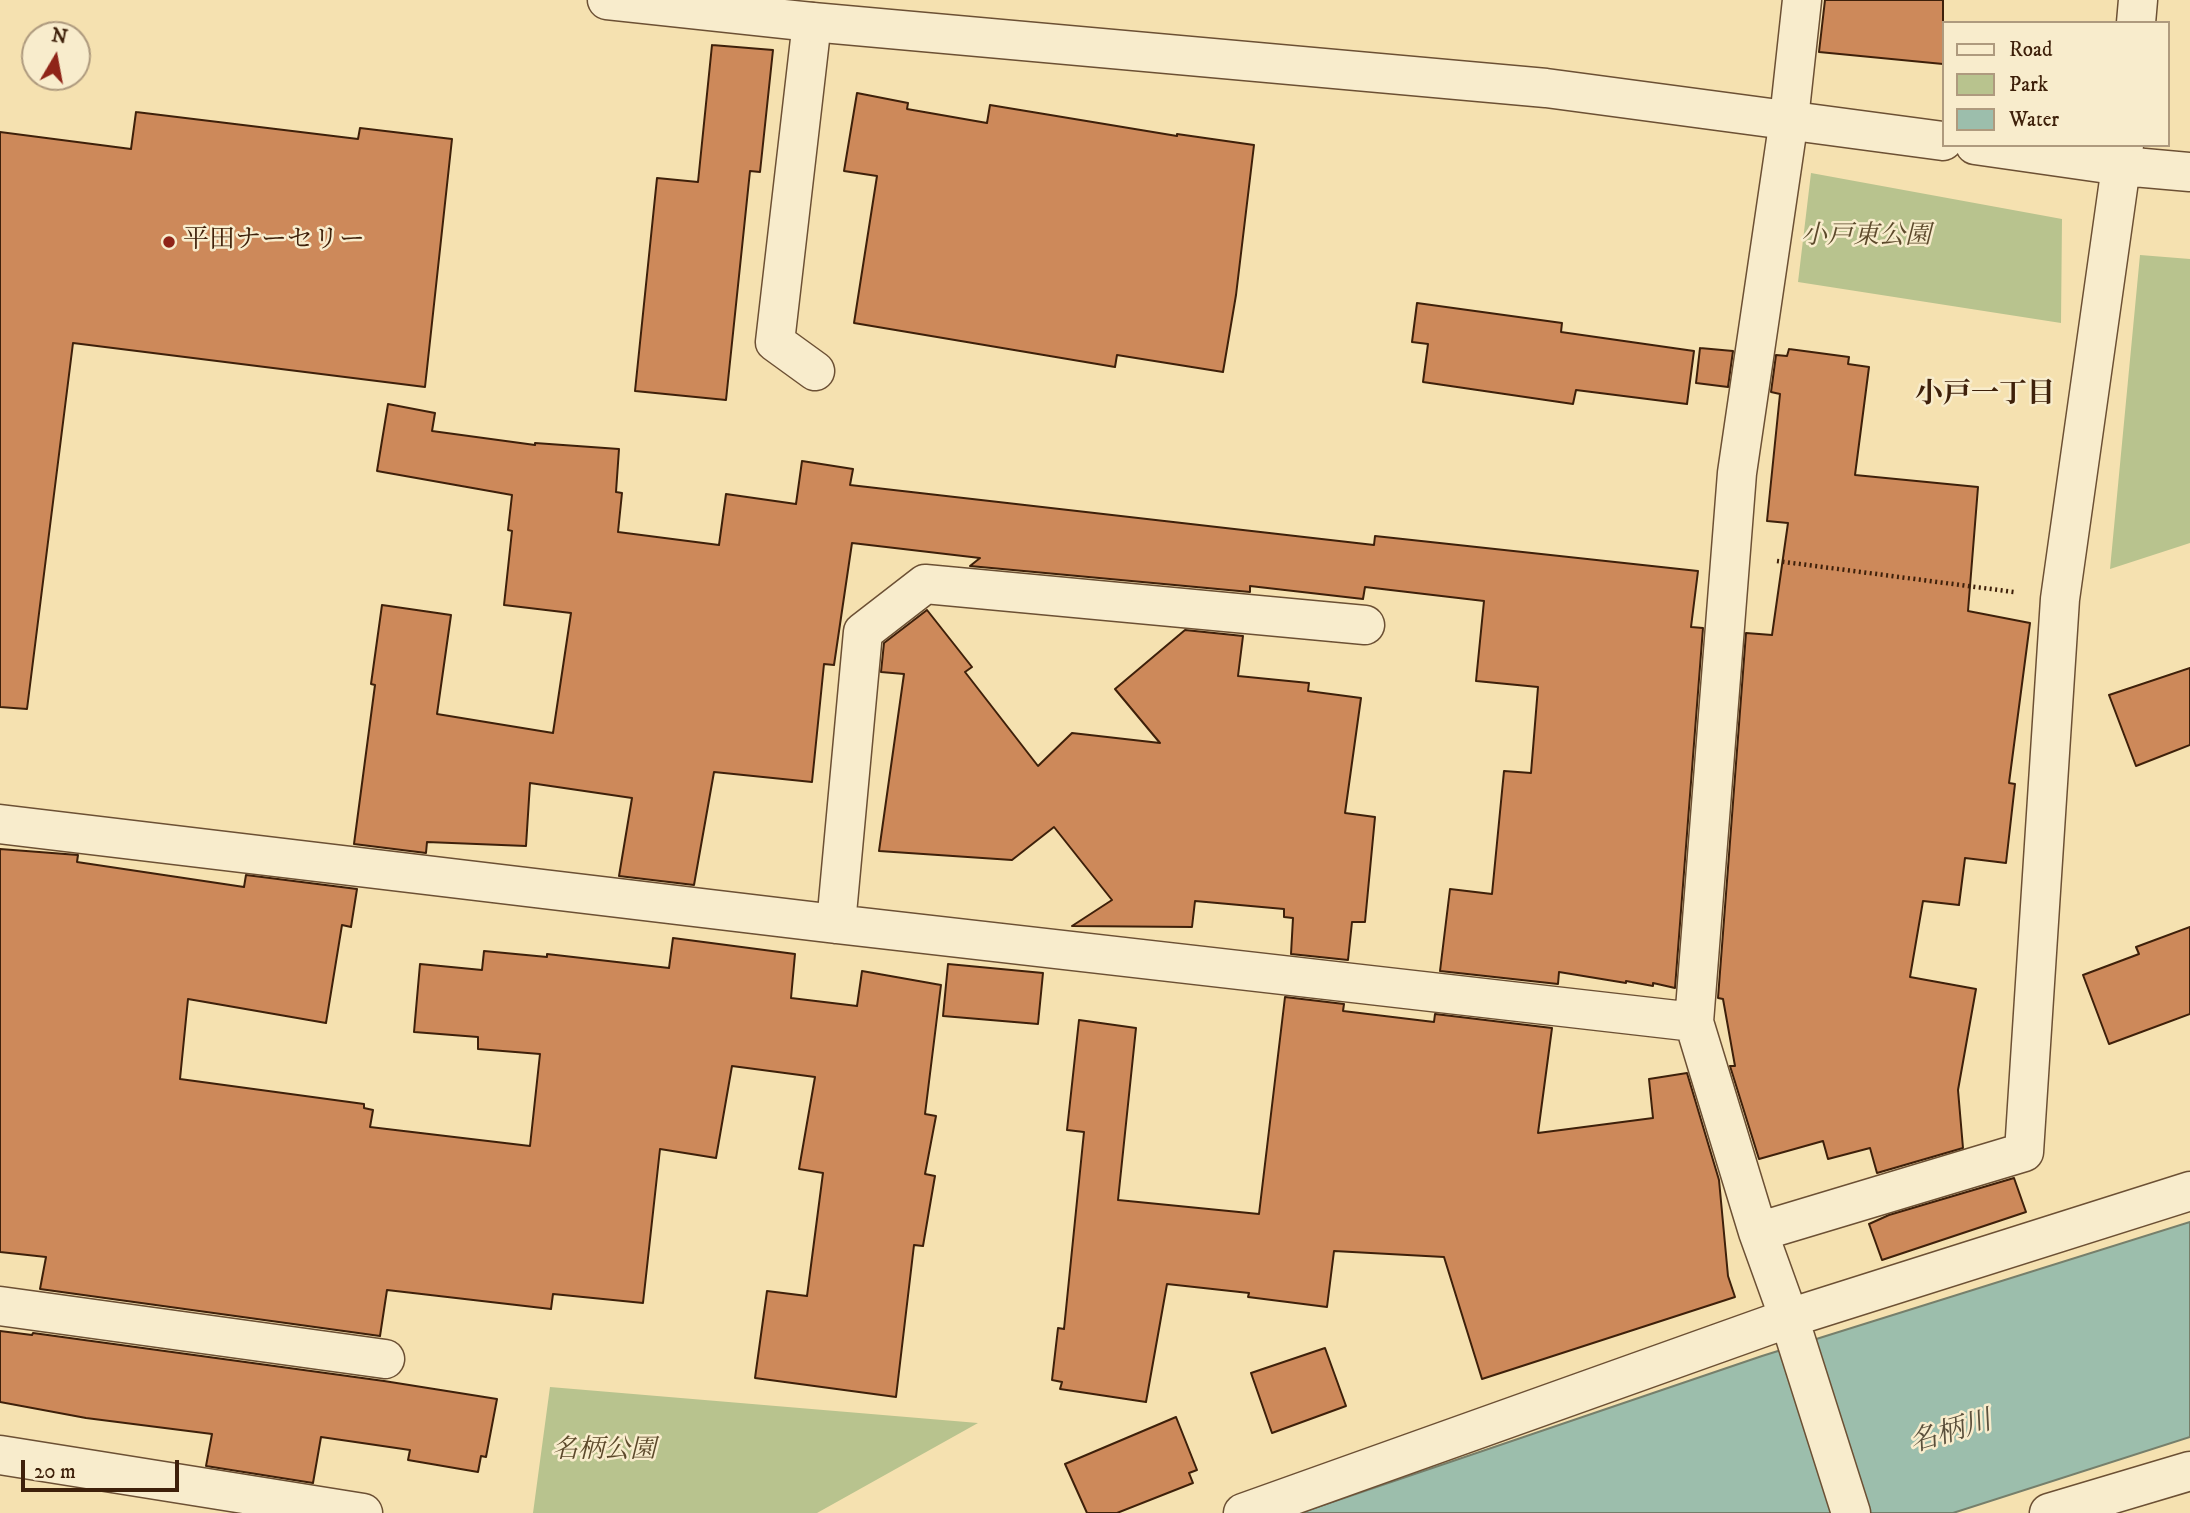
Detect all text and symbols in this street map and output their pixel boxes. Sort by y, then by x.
north arrow [21,21,91,91]
legend [1941,21,2169,147]
text: N [50,24,69,49]
text: Road [2009,37,2053,63]
text: Park [2009,72,2048,98]
text: Water [2009,107,2059,133]
park label: 小戸東公園 [1801,222,1931,254]
place label: 平田ナーセリー [183,226,365,258]
marker: 平田ナーセリー [161,234,177,250]
district label: 小戸一丁目 [1915,379,2055,413]
water label: 名柄川 [1906,1406,1996,1462]
park label: 名柄公園 [552,1436,656,1468]
scale bar [24,1446,182,1490]
text: 20 m [34,1459,76,1485]

